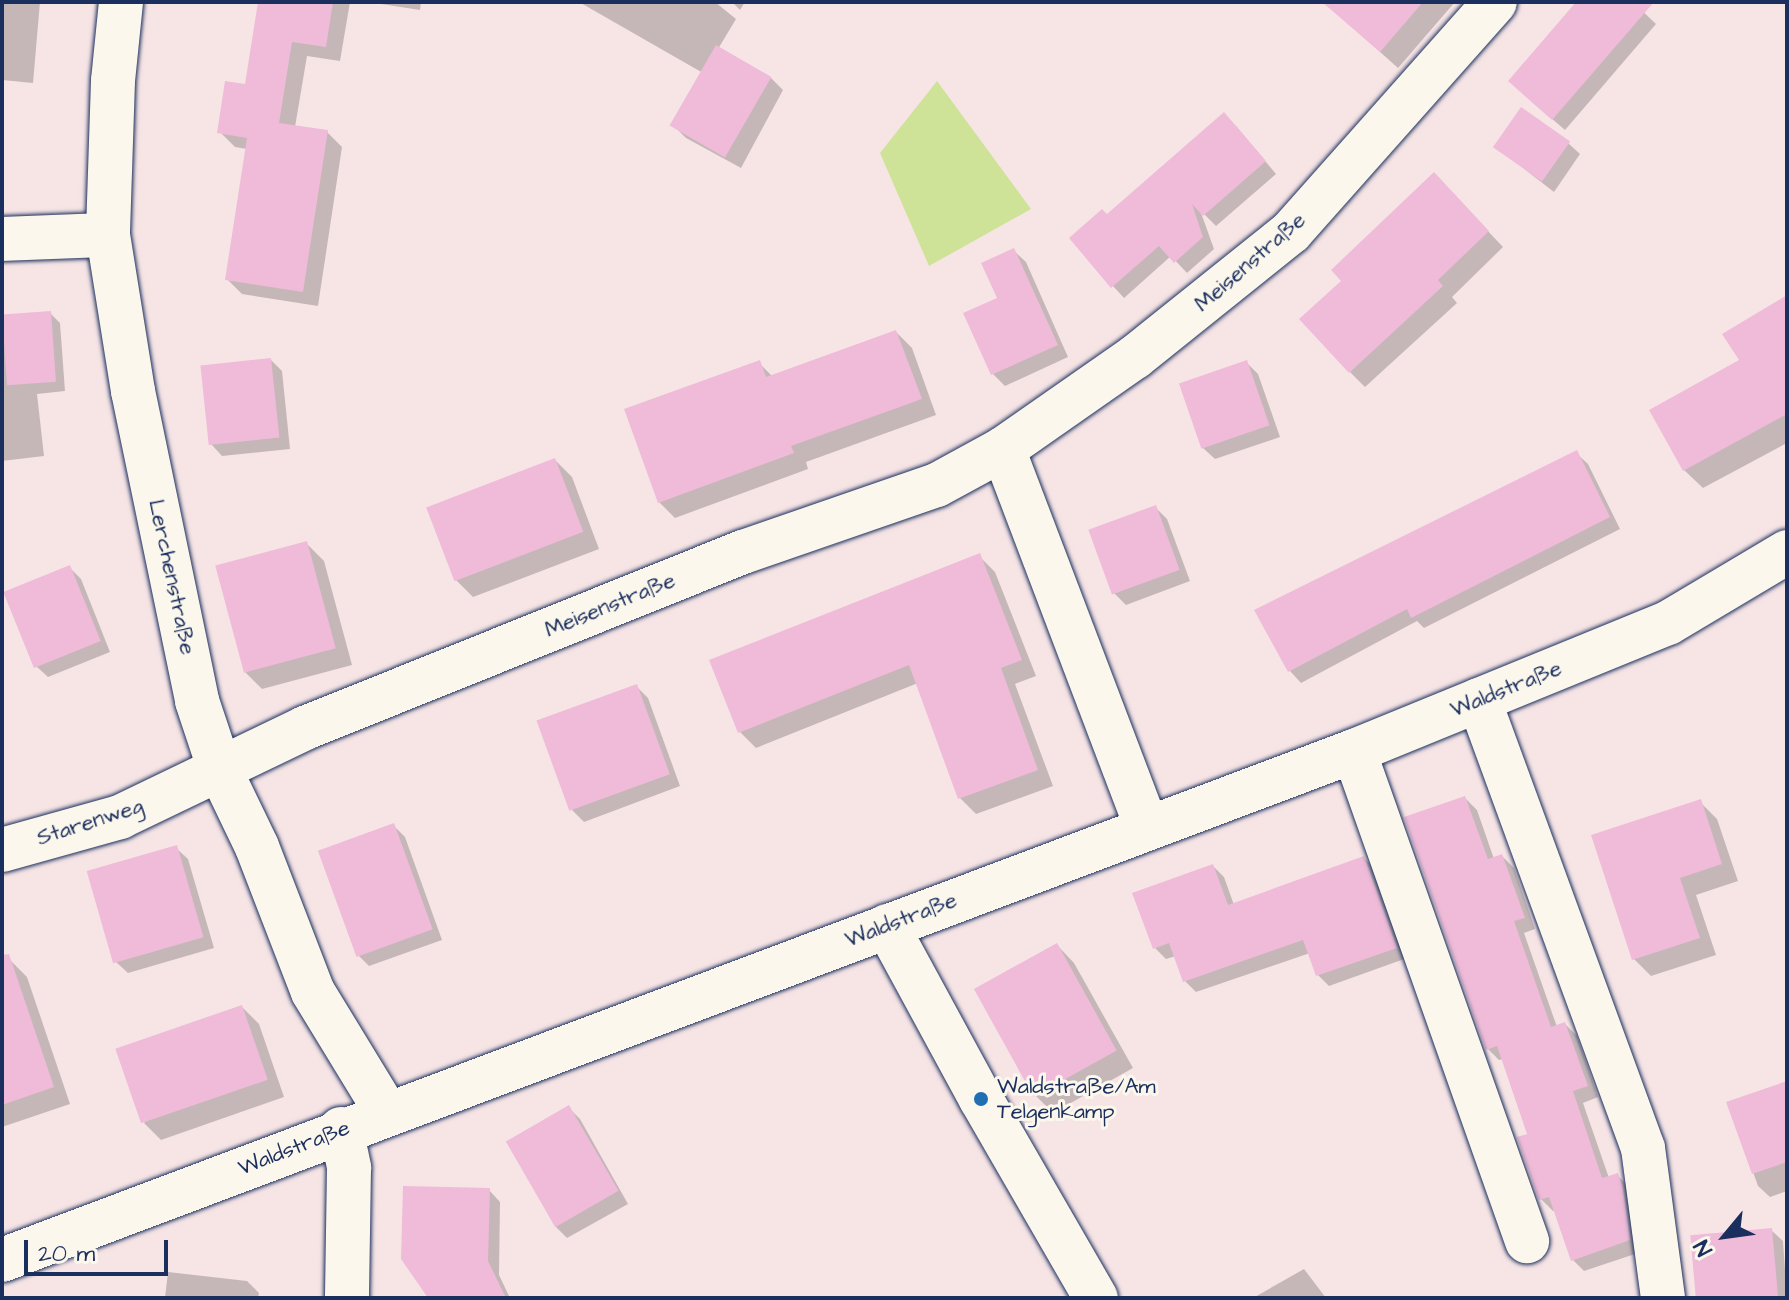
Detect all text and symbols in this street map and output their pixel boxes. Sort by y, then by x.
street label: Meisenstraße [1189,207,1311,317]
street label: Lerchenstraße [143,497,201,657]
street label: Meisenstraße [541,567,679,643]
street label: Waldstraße [1447,655,1565,723]
street label: Starenweg [33,792,147,852]
street label: Waldstraße [841,887,961,953]
place label: Waldstraße/Am Telgenkamp [997,1073,1156,1124]
marker: Waldstraße/Am Telgenkamp [972,1090,990,1108]
street label: Waldstraße [234,1115,354,1181]
north arrow [1685,1196,1765,1276]
scale bar [28,1224,172,1274]
text: N [1687,1234,1720,1261]
text: 20 m [38,1237,95,1271]

